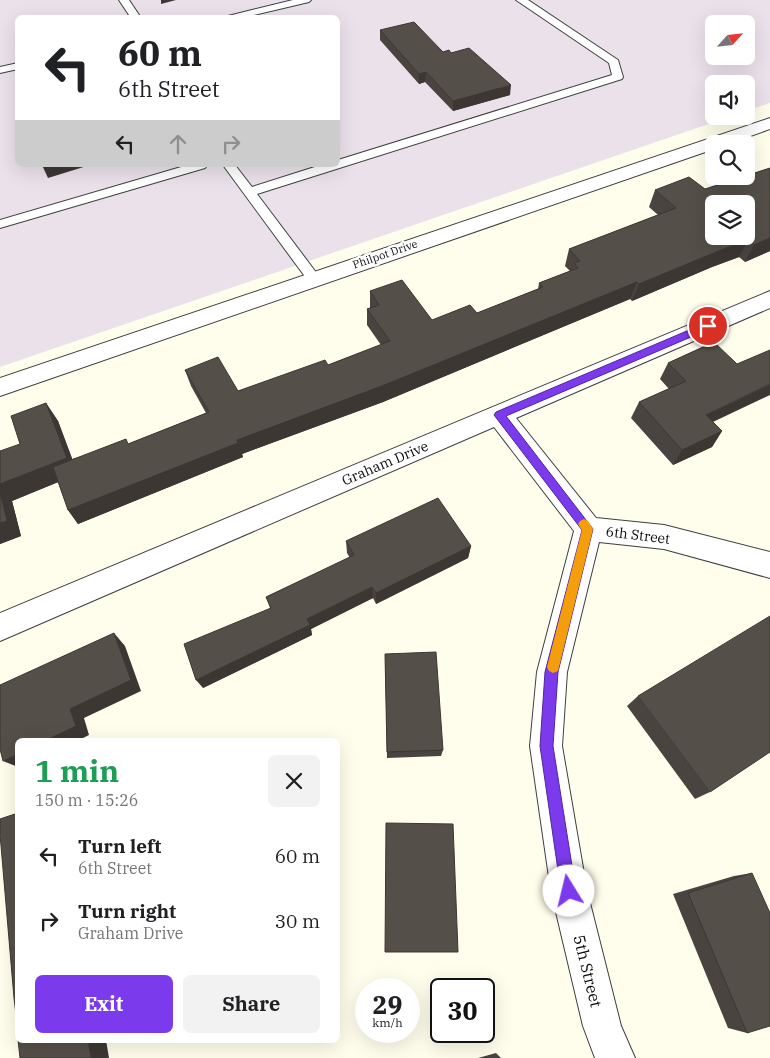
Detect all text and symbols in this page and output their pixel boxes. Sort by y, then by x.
north arrow [705,15,755,65]
map controls [705,15,755,245]
text: 60 m [118,30,202,76]
icon: left [35,35,100,100]
text: 6th Street [118,74,220,103]
button: sound [705,75,755,125]
icon: left [111,130,139,158]
icon: ahead [164,130,192,158]
icon: right [217,130,245,158]
button: search [705,135,755,185]
button: layers [705,195,755,245]
street label: Philpot Drive [351,236,419,272]
pin [687,305,729,347]
icon: arrive [694,312,722,340]
street label: Graham Drive [339,437,431,489]
street label: 6th Street [605,522,671,548]
text: 1 min [35,751,119,790]
button: close [268,755,320,807]
text: 150 m · 15:26 [35,790,138,810]
text: Turn left [78,834,161,858]
icon: left [35,842,63,870]
text: 60 m [275,844,320,868]
text: 6th Street [78,858,152,878]
position arrow [542,864,594,916]
text: Turn right [78,899,176,923]
icon: right [35,907,63,935]
text: 30 m [275,909,320,933]
text: Graham Drive [78,923,183,943]
street label: 5th Street [569,933,607,1010]
button: Exit [35,975,173,1033]
button: Share [183,975,320,1033]
speed limit sign: 30 [430,978,495,1043]
text: 29 [372,988,403,1021]
text: km/h [372,1015,403,1030]

